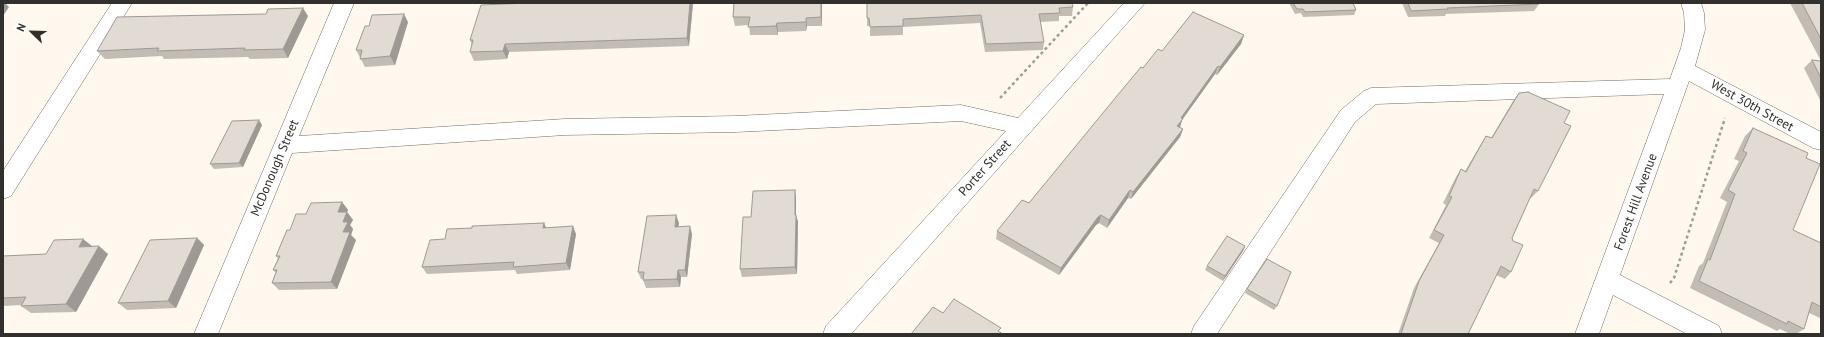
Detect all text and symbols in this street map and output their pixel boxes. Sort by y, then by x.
north arrow [12,12,52,52]
text: N [13,21,29,33]
street label: West 30th Street [1708,77,1796,135]
street label: McDonough Street [248,117,302,219]
street label: Porter Street [956,137,1014,199]
street label: Forest Hill Avenue [1611,151,1661,253]

